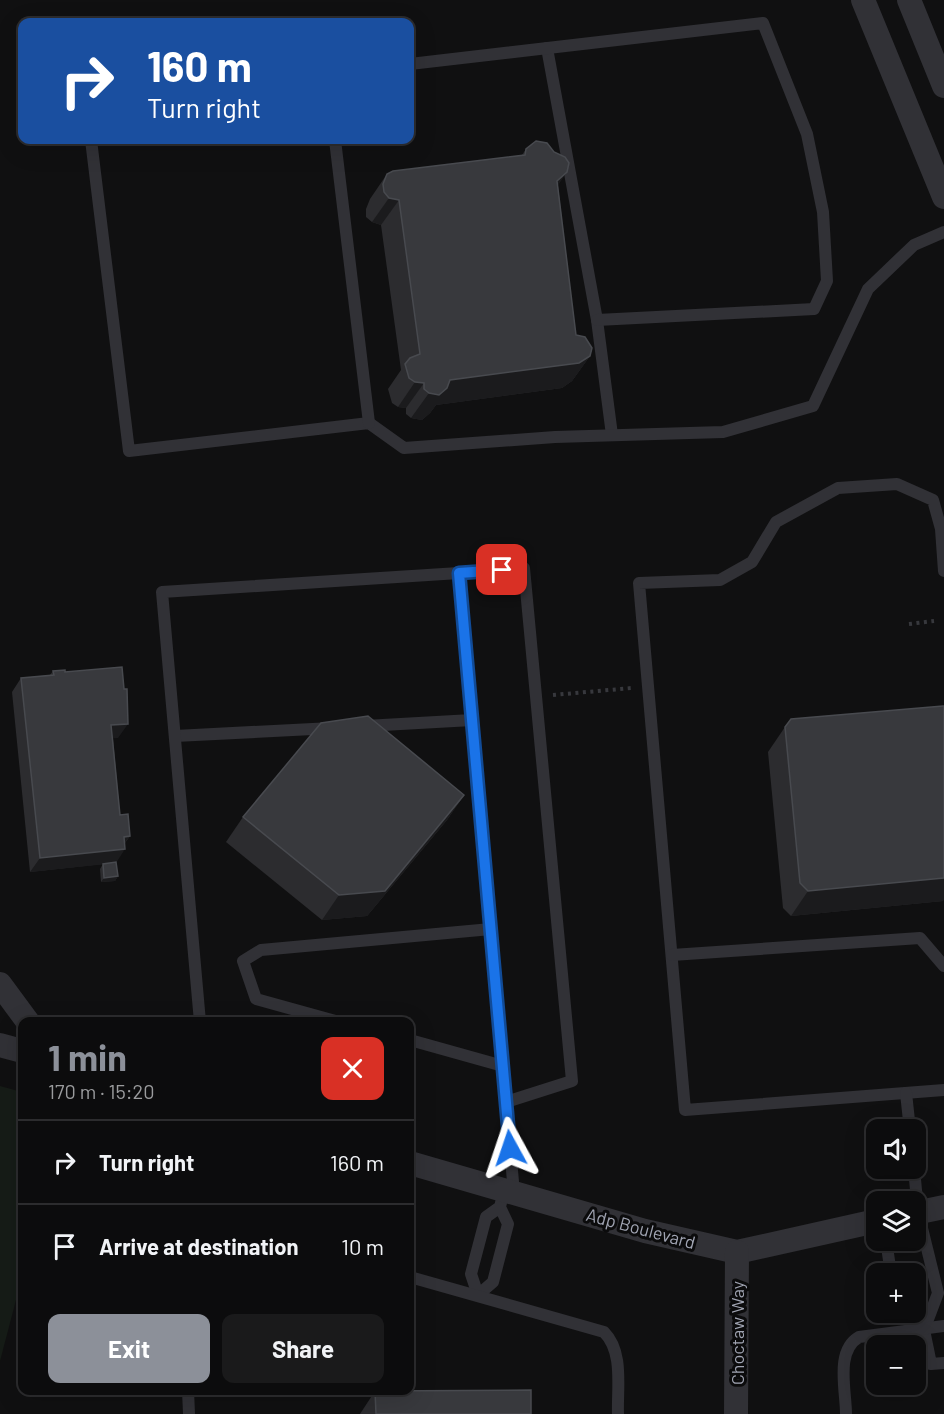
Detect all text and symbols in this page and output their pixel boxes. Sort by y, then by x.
text: 160 m [147,40,252,90]
icon: right [48,42,126,120]
text: Turn right [147,91,261,123]
pin [476,544,527,595]
icon: arrive [485,553,518,586]
text: 1 min [48,1035,127,1078]
button: close [321,1037,384,1100]
text: 170 m · 15:20 [48,1079,155,1103]
position arrow [478,1116,542,1180]
map controls [866,1119,926,1395]
button: sound [866,1119,926,1179]
icon: right [48,1146,81,1179]
text: Turn right [99,1149,194,1175]
text: 160 m [330,1149,384,1175]
button: layers [866,1191,926,1251]
street label: Adp Boulevard [584,1203,698,1253]
icon: arrive [48,1230,81,1263]
text: Arrive at destination [99,1233,298,1259]
text: 10 m [341,1233,384,1259]
button: + [866,1263,926,1323]
street label: Choctaw Way [726,1281,748,1385]
button: Exit [48,1314,210,1383]
button: Share [222,1314,384,1383]
button: − [866,1335,926,1395]

